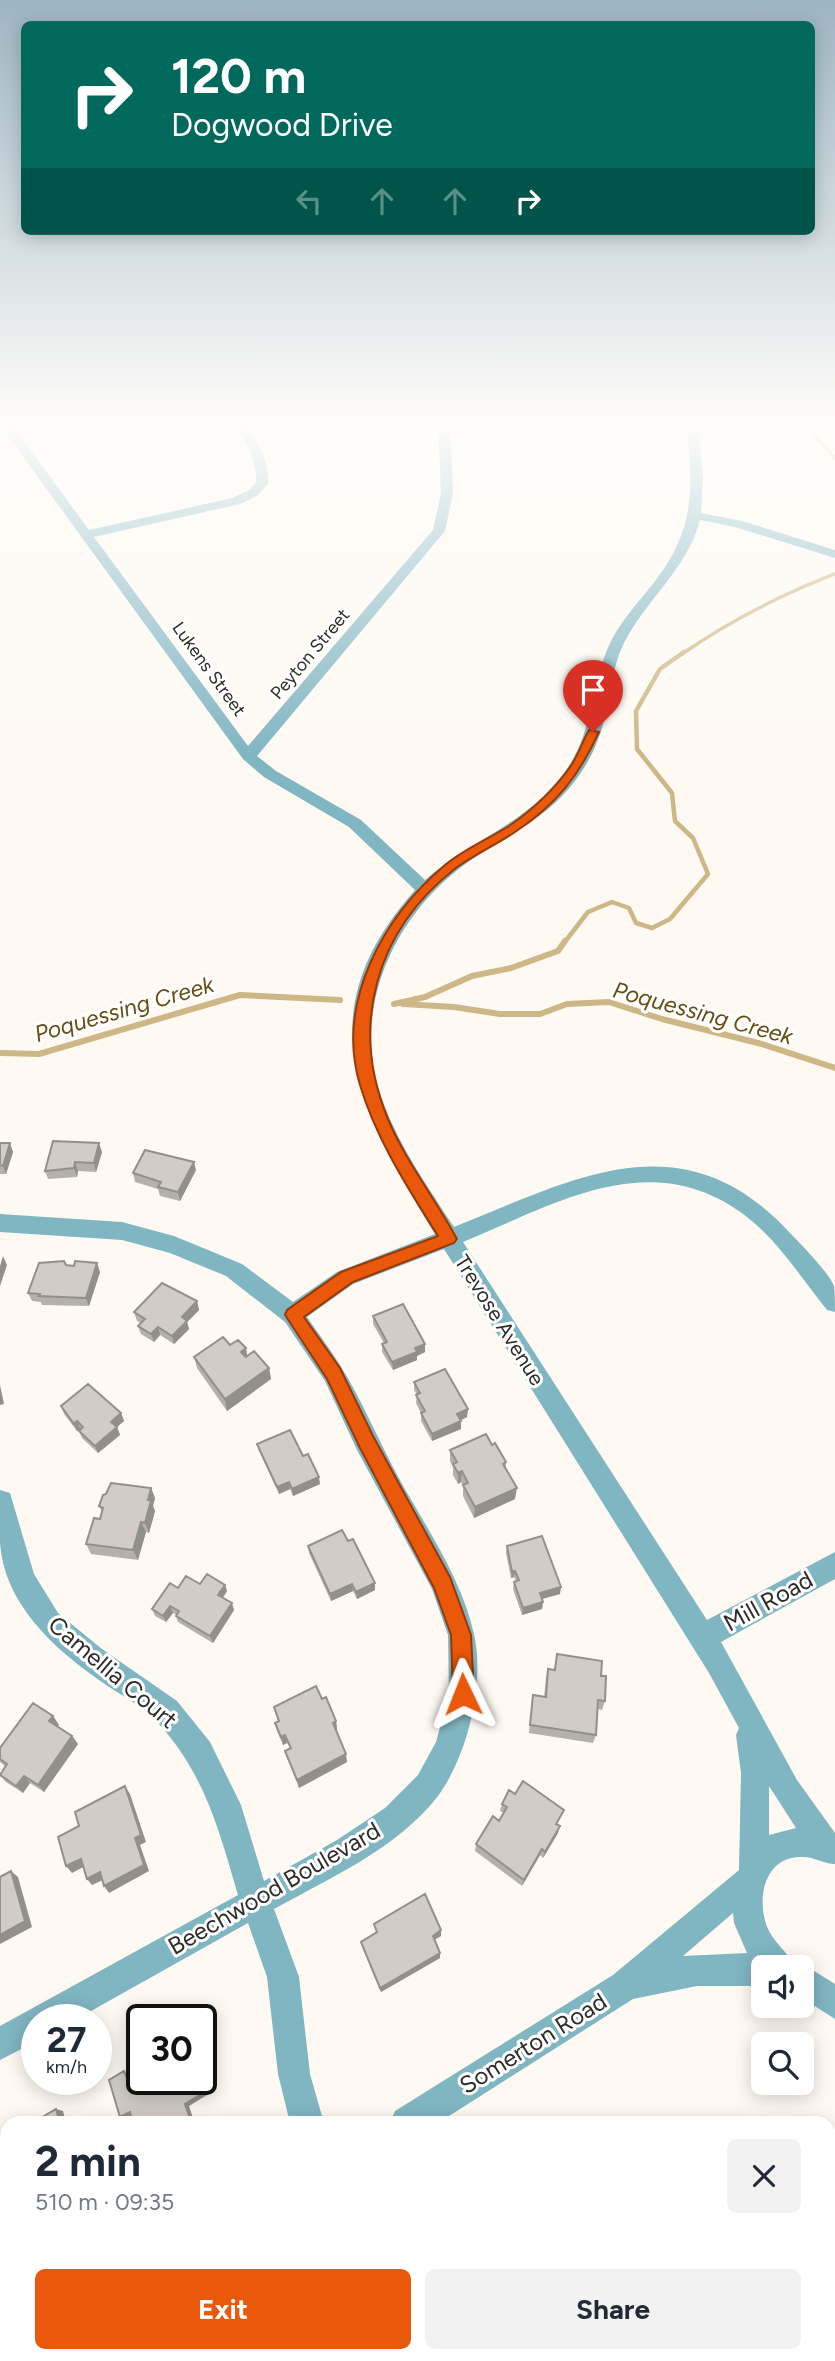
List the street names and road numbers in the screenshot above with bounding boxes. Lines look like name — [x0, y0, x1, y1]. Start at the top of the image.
street label: Peyton Street — [266, 604, 354, 704]
street label: Lukens Street — [167, 618, 251, 721]
street label: Trevose Avenue — [450, 1250, 550, 1390]
street label: Mill Road — [718, 1565, 818, 1637]
street label: Camellia Court — [43, 1610, 183, 1734]
street label: Beechwood Boulevard — [163, 1815, 385, 1961]
street label: Somerton Road — [454, 1986, 612, 2100]

